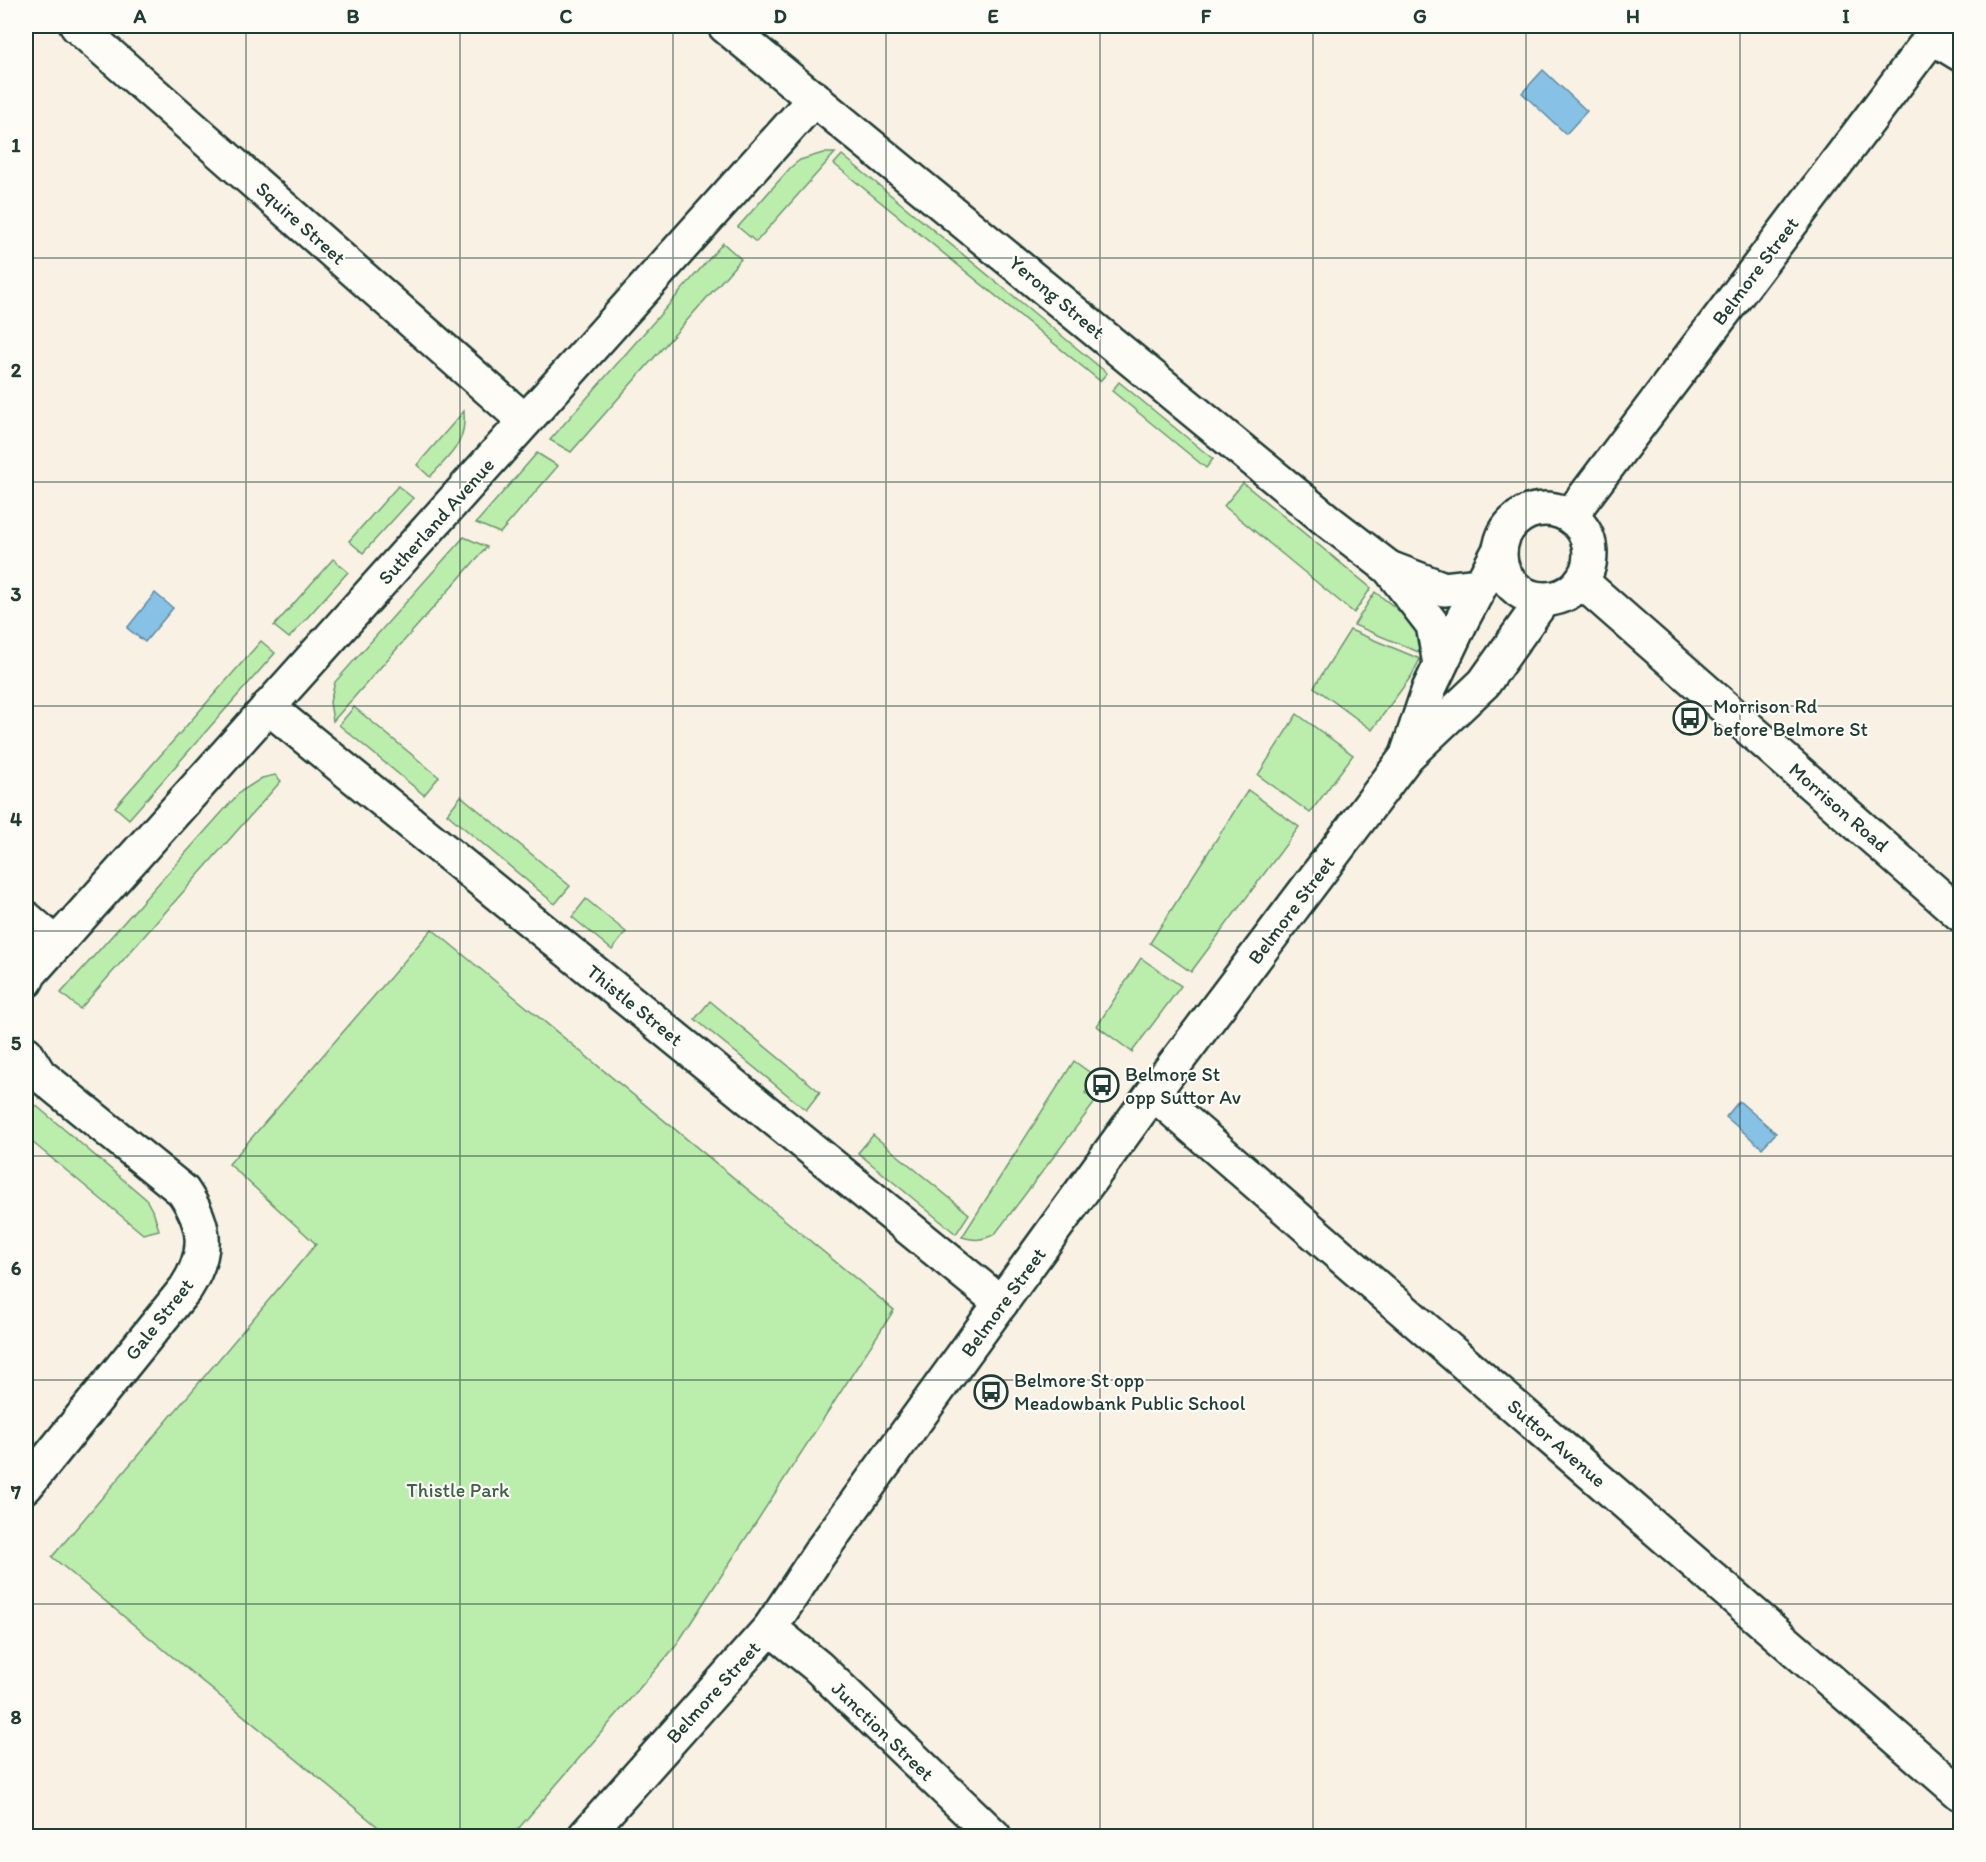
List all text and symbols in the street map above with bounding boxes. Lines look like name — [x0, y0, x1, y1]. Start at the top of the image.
text: A — [133, 4, 147, 28]
text: B — [347, 4, 360, 28]
text: C — [560, 4, 573, 28]
text: D — [773, 4, 787, 28]
text: E — [987, 4, 999, 28]
text: F — [1201, 4, 1212, 28]
text: G — [1413, 4, 1427, 28]
text: H — [1626, 4, 1640, 28]
text: I — [1842, 4, 1850, 28]
text: 1 — [11, 133, 21, 157]
street label: Squire Street — [251, 176, 351, 270]
street label: Belmore Street — [1707, 212, 1803, 330]
street label: Yerong Street — [1004, 250, 1110, 344]
text: 2 — [11, 358, 22, 382]
street label: Sutherland Avenue — [373, 453, 499, 589]
text: 3 — [11, 582, 22, 606]
place label: Morrison Rd before Belmore St — [1713, 694, 1868, 741]
bus stop icon: Morrison Rd before Belmore St — [1672, 700, 1708, 736]
street label: Morrison Road — [1784, 757, 1894, 857]
text: 4 — [10, 807, 22, 831]
street label: Belmore Street — [1243, 851, 1339, 969]
street label: Thistle Street — [582, 959, 688, 1051]
text: 5 — [11, 1031, 22, 1055]
place label: Belmore St opp Suttor Av — [1125, 1062, 1241, 1109]
bus stop icon: Belmore St opp Suttor Av — [1084, 1067, 1120, 1103]
street label: Belmore Street — [955, 1243, 1051, 1361]
text: 6 — [11, 1256, 22, 1280]
street label: Gale Street — [120, 1273, 198, 1365]
place label: Belmore St opp Meadowbank Public School — [1014, 1368, 1246, 1415]
bus stop icon: Belmore St opp Meadowbank Public School — [973, 1374, 1009, 1410]
street label: Suttor Avenue — [1503, 1394, 1611, 1492]
park label: Thistle Park — [407, 1478, 510, 1502]
text: 7 — [10, 1480, 21, 1504]
street label: Belmore Street — [661, 1636, 765, 1748]
street label: Junction Street — [827, 1676, 939, 1786]
text: 8 — [11, 1705, 22, 1729]

